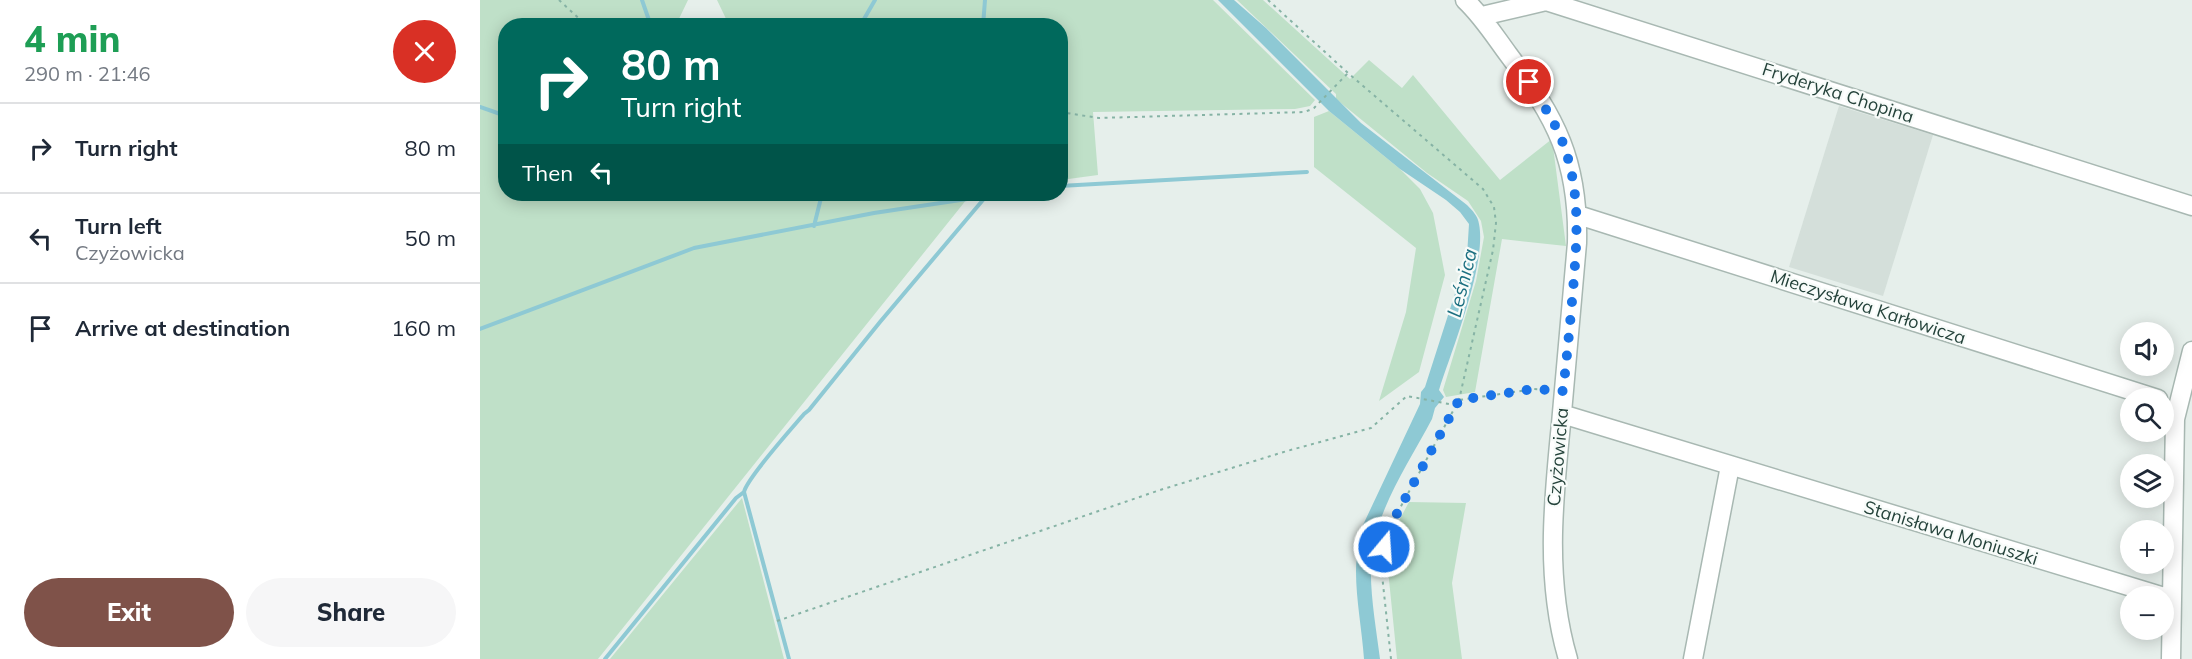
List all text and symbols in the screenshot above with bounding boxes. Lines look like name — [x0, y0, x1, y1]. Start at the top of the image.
text: 4 min — [24, 16, 120, 61]
button: close — [393, 20, 456, 83]
text: 80 m — [621, 38, 721, 91]
icon: right — [522, 42, 600, 120]
pin — [1503, 56, 1554, 107]
street label: Fryderyka Chopina — [1760, 57, 1917, 128]
text: 290 m · 21:46 — [24, 61, 150, 86]
icon: arrive — [1512, 65, 1545, 98]
text: Turn right — [621, 90, 741, 124]
icon: right — [24, 132, 57, 165]
text: Turn right — [75, 134, 178, 162]
text: 80 m — [405, 134, 456, 162]
icon: left — [585, 156, 618, 189]
text: Then — [522, 159, 573, 187]
text: Turn left — [75, 212, 162, 240]
icon: left — [24, 222, 57, 255]
text: 50 m — [405, 224, 456, 252]
text: Czyżowicka — [75, 240, 185, 265]
water label: Leśnica — [1441, 246, 1482, 320]
street label: Mieczysława Karłowicza — [1768, 264, 1969, 349]
icon: arrive — [24, 312, 57, 345]
text: Arrive at destination — [75, 314, 290, 342]
text: 160 m — [391, 314, 456, 342]
map controls — [2120, 322, 2174, 640]
button: sound — [2120, 322, 2174, 376]
button: search — [2120, 388, 2174, 442]
street label: Czyżowicka — [1542, 407, 1573, 507]
button: layers — [2120, 454, 2174, 508]
street label: Stanisława Moniuszki — [1861, 495, 2041, 570]
position arrow — [1352, 515, 1416, 579]
button: + — [2120, 520, 2174, 574]
button: Exit — [24, 578, 234, 647]
button: Share — [246, 578, 456, 647]
button: − — [2120, 586, 2174, 640]

